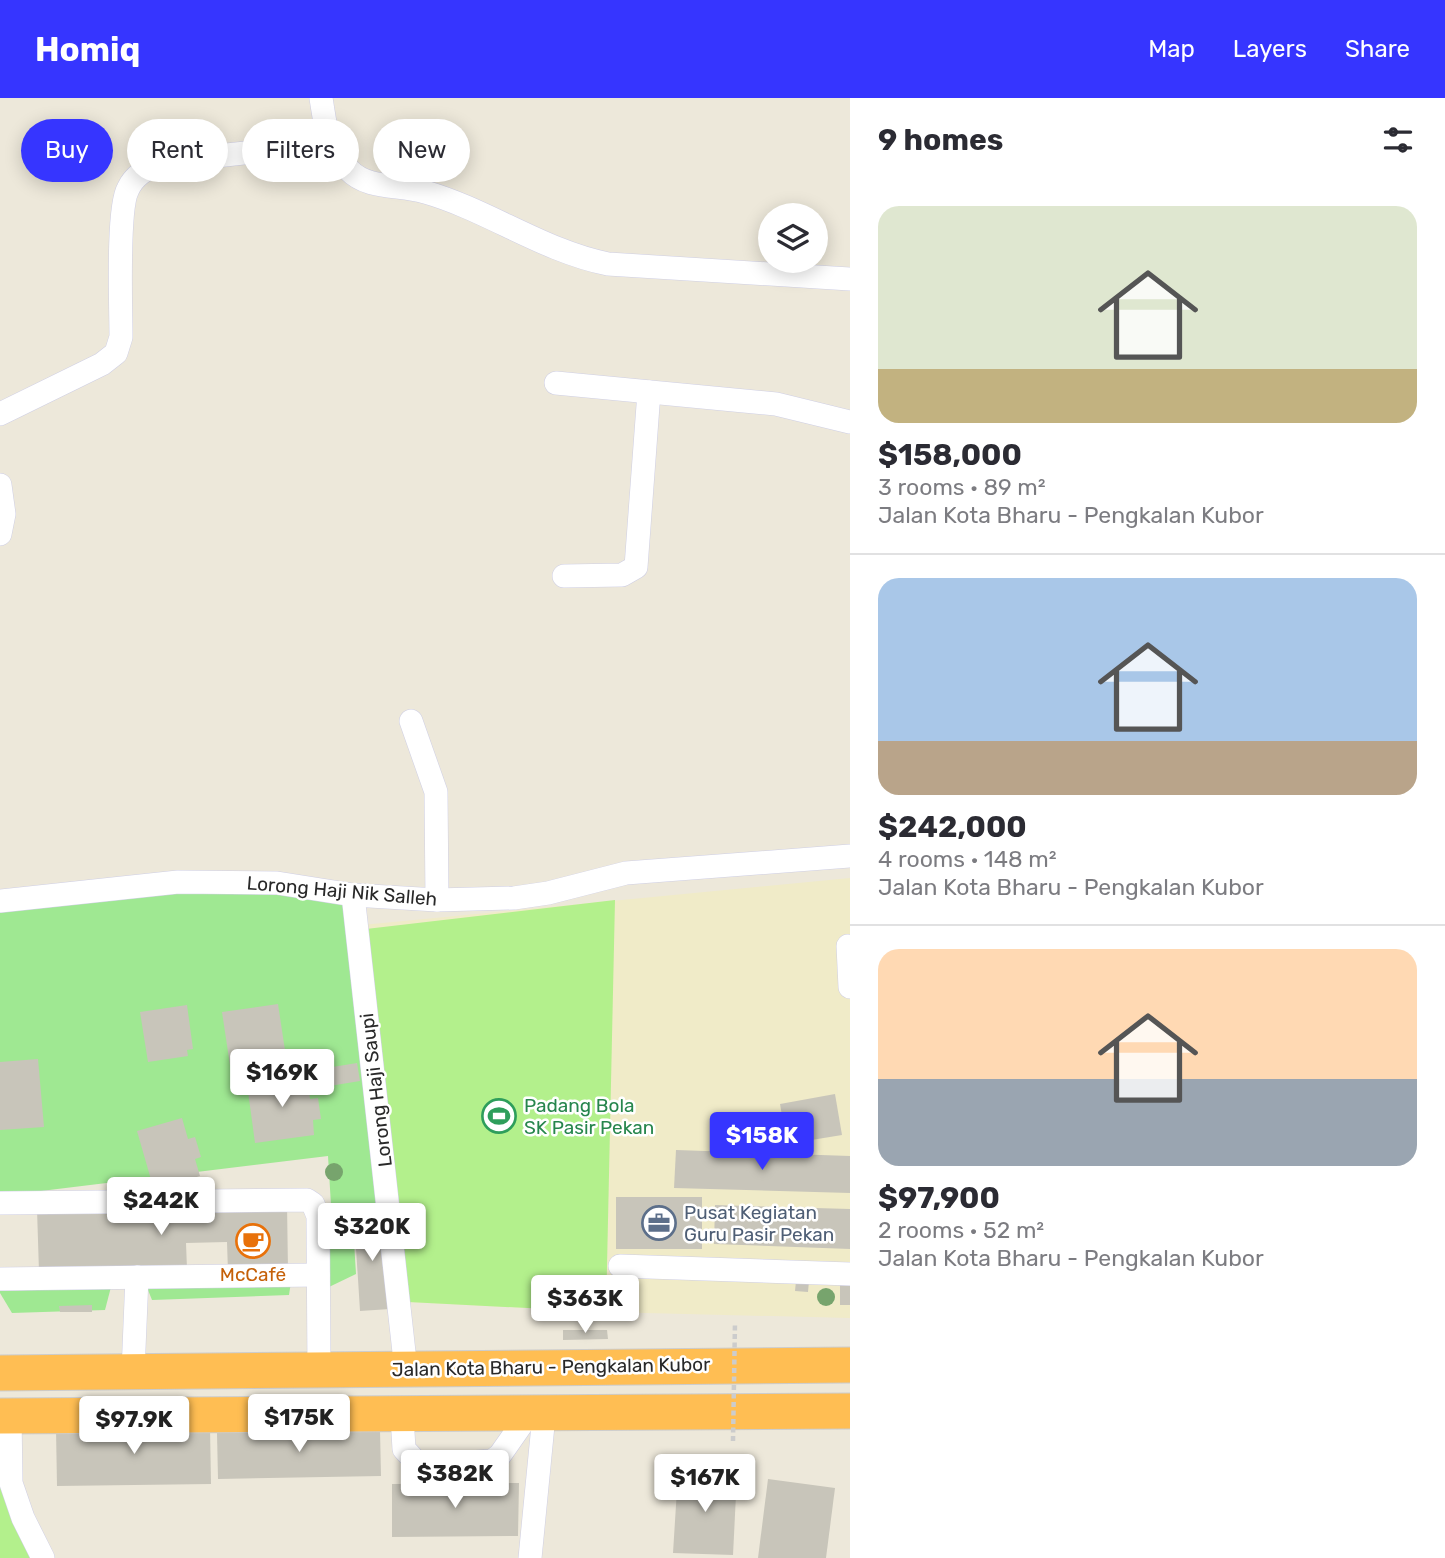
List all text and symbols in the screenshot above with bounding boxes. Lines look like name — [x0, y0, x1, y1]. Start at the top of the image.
text: Homiq — [35, 30, 140, 69]
text: Map — [1148, 35, 1195, 63]
text: Layers — [1233, 35, 1307, 63]
text: Share — [1345, 35, 1410, 63]
chip: Buy — [21, 119, 113, 182]
chip: Rent — [127, 119, 228, 182]
chip: Filters — [242, 119, 359, 182]
chip: New — [373, 119, 470, 182]
icon: filters — [1379, 121, 1417, 159]
text: 9 homes — [878, 122, 1003, 158]
map controls — [758, 203, 828, 273]
button: layers — [758, 203, 828, 273]
icon: home — [1085, 252, 1211, 378]
text: $158,000 — [878, 437, 1022, 473]
text: 3 rooms · 89 m² — [878, 473, 1046, 501]
text: Jalan Kota Bharu - Pengkalan Kubor — [878, 501, 1264, 529]
icon: home — [1085, 624, 1211, 750]
text: $242,000 — [878, 809, 1027, 845]
text: 4 rooms · 148 m² — [878, 845, 1057, 873]
street label: Lorong Haji Nik Salleh — [246, 871, 438, 911]
text: Jalan Kota Bharu - Pengkalan Kubor — [878, 873, 1264, 901]
icon: home — [1085, 995, 1211, 1121]
street label: Lorong Haji Saupi — [355, 1012, 397, 1168]
pin: $169K — [233, 1049, 331, 1109]
text: $169K — [246, 1058, 318, 1086]
place label: Padang Bola SK Pasir Pekan — [524, 1094, 654, 1139]
sports icon: Padang Bola SK Pasir Pekan — [480, 1097, 518, 1135]
pin: $158K — [713, 1112, 811, 1172]
text: $158K — [726, 1121, 798, 1149]
pin: $242K — [112, 1178, 210, 1237]
text: $97,900 — [878, 1180, 1000, 1216]
text: $242K — [123, 1186, 199, 1214]
place label: Pusat Kegiatan Guru Pasir Pekan — [684, 1201, 834, 1246]
pin: $320K — [323, 1204, 421, 1263]
office icon: Pusat Kegiatan Guru Pasir Pekan — [640, 1204, 678, 1242]
text: $320K — [334, 1212, 410, 1240]
text: 2 rooms · 52 m² — [878, 1216, 1044, 1244]
cafe icon: McCafé — [234, 1222, 272, 1260]
text: Jalan Kota Bharu - Pengkalan Kubor — [878, 1244, 1264, 1272]
place label: McCafé — [220, 1263, 286, 1286]
pin: $363K — [536, 1276, 634, 1335]
text: $363K — [547, 1284, 623, 1312]
street label: Jalan Kota Bharu - Pengkalan Kubor — [391, 1353, 711, 1381]
pin: $175K — [250, 1394, 348, 1454]
pin: $97.9K — [77, 1396, 191, 1456]
text: $175K — [264, 1403, 334, 1431]
text: $97.9K — [95, 1405, 173, 1433]
pin: $382K — [406, 1450, 504, 1510]
pin: $167K — [656, 1454, 754, 1514]
text: $382K — [417, 1459, 493, 1487]
text: $167K — [670, 1463, 740, 1491]

